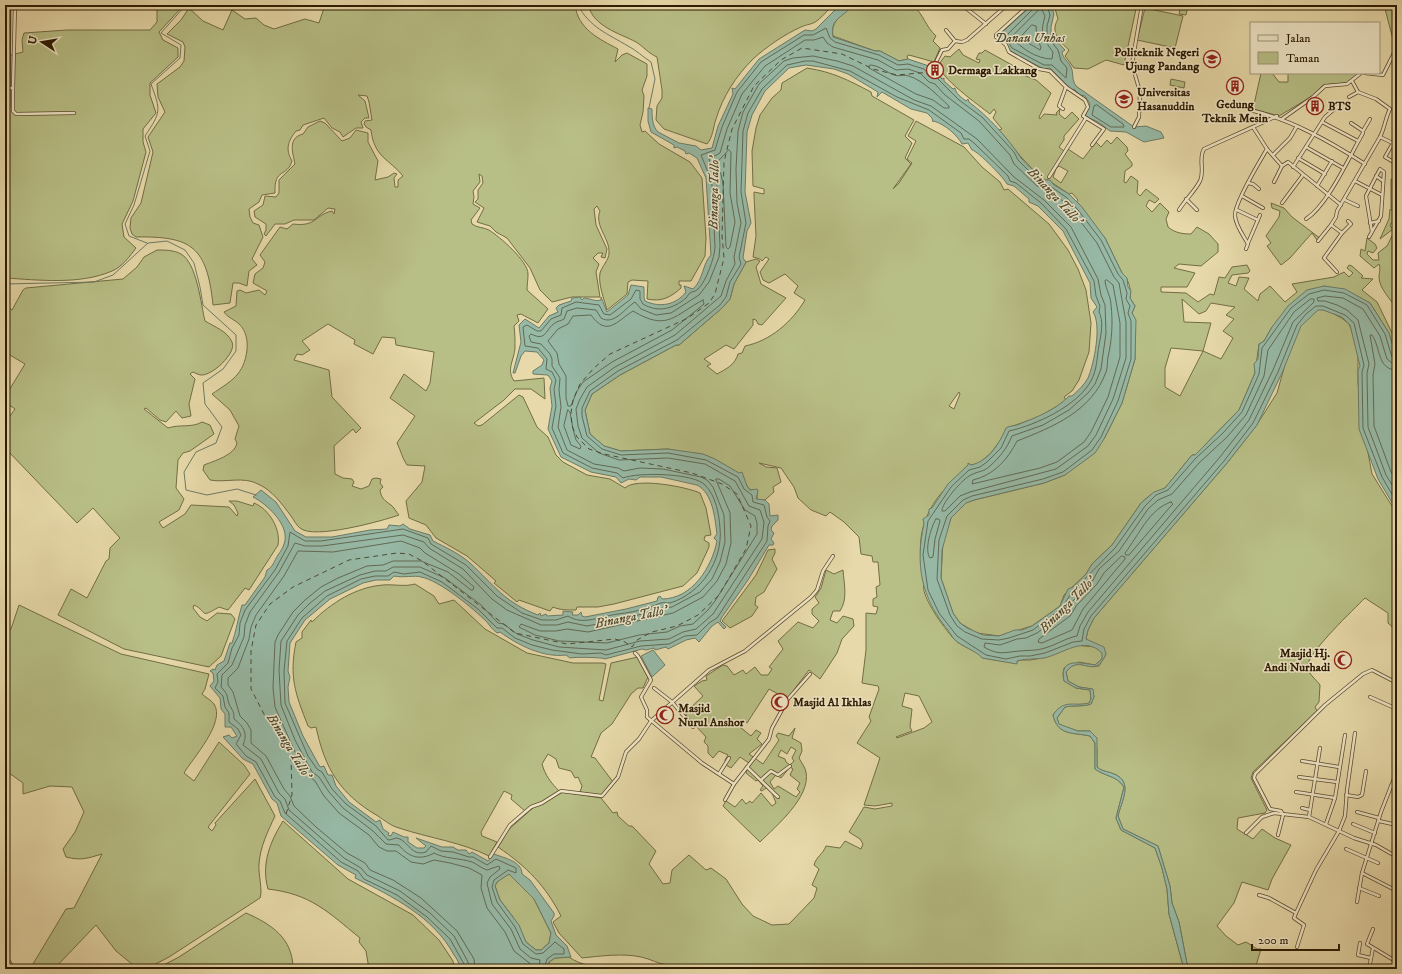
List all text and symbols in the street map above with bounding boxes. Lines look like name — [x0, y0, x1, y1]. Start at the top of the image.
north arrow — [22, 22, 62, 62]
legend — [1250, 22, 1380, 74]
water label: Danau Unhas — [995, 30, 1066, 46]
text: Jalan — [1285, 31, 1311, 46]
text: U — [25, 34, 41, 46]
place label: Politeknik Negeri Ujung Pandang — [1114, 45, 1200, 74]
school or university icon: Politeknik Negeri Ujung Pandang — [1202, 49, 1222, 69]
text: Taman — [1286, 51, 1320, 66]
building icon: Dermaga Lakkang — [925, 60, 945, 80]
place label: Dermaga Lakkang — [948, 63, 1038, 78]
building icon: Gedung Teknik Mesin — [1225, 76, 1245, 96]
place label: Universitas Hasanuddin — [1137, 85, 1195, 114]
school or university icon: Universitas Hasanuddin — [1114, 89, 1134, 109]
building icon: BTS — [1305, 96, 1325, 116]
place label: Gedung Teknik Mesin — [1201, 97, 1269, 126]
place label: BTS — [1328, 99, 1351, 114]
water label: Binanga Tallo' — [705, 154, 723, 230]
water label: Binanga Tallo' — [1024, 163, 1087, 230]
water label: Binanga Tallo' — [1035, 572, 1100, 637]
water label: Binanga Tallo' — [593, 602, 671, 632]
place label: Masjid Hj. Andi Nurhadi — [1263, 646, 1330, 675]
mosque icon: Masjid Hj. Andi Nurhadi — [1333, 650, 1353, 670]
mosque icon: Masjid Al Ikhlas — [770, 692, 790, 712]
place label: Masjid Al Ikhlas — [793, 695, 871, 710]
place label: Masjid Nurul Anshor — [678, 701, 745, 730]
mosque icon: Masjid Nurul Anshor — [655, 705, 675, 725]
water label: Binanga Tallo' — [263, 710, 316, 783]
scale bar — [1252, 926, 1339, 952]
text: 200 m — [1258, 933, 1288, 948]

